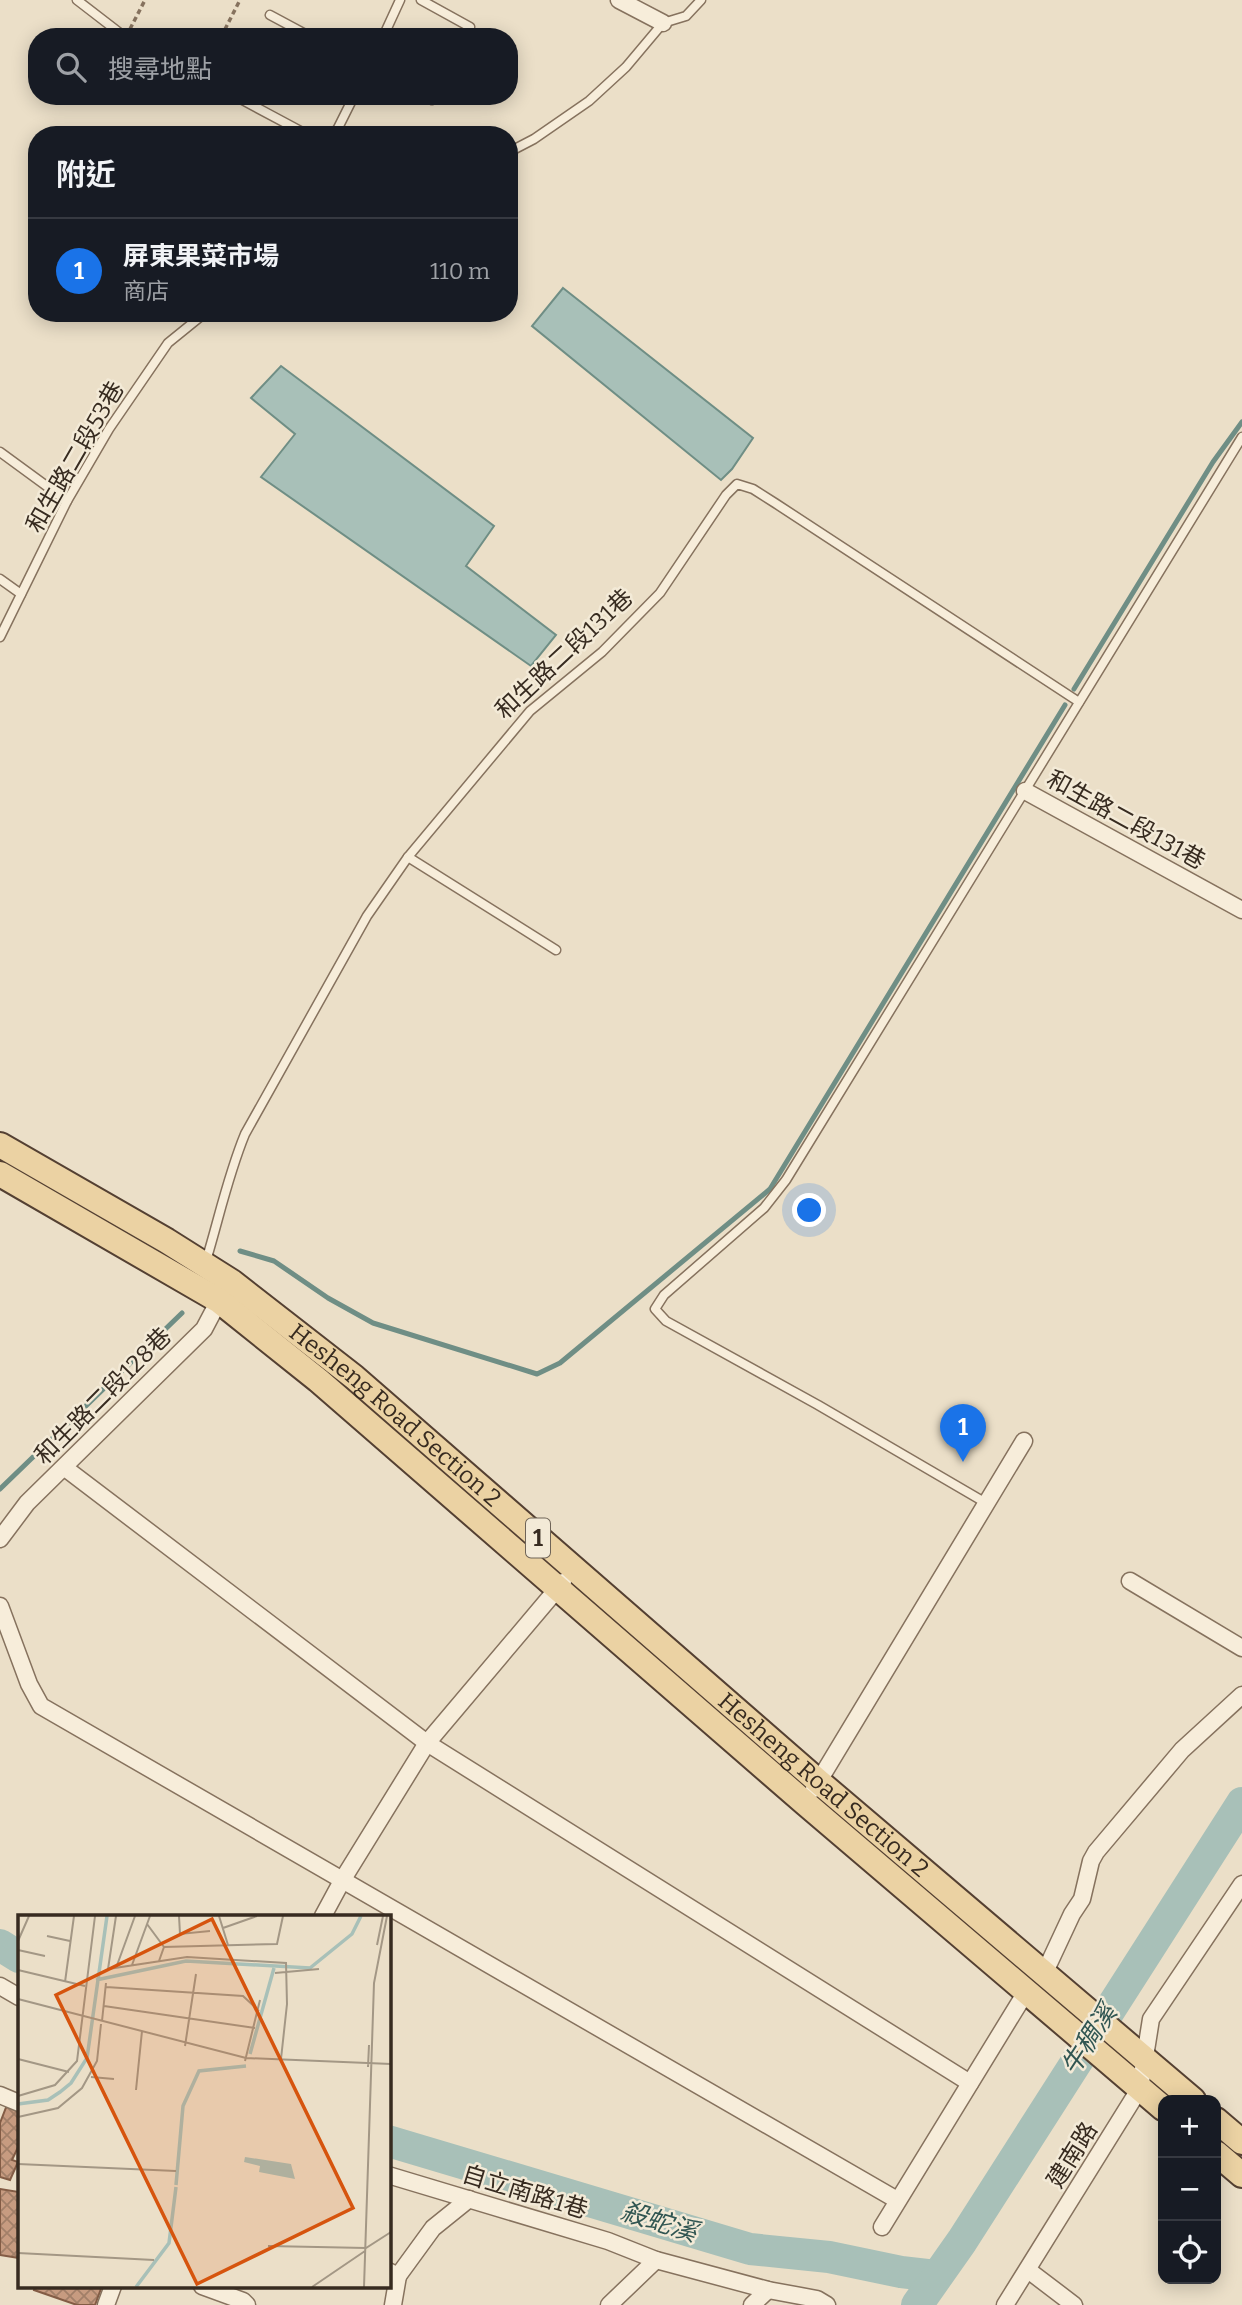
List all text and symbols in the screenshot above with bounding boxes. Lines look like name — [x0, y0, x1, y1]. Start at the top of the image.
search box — [28, 28, 518, 105]
icon: search — [52, 48, 90, 86]
text: 搜尋地點 — [108, 54, 212, 85]
text: 附近 — [56, 157, 116, 193]
text: 屏東果菜市場 — [123, 241, 279, 272]
text: 1 — [74, 257, 84, 285]
text: 110 m — [430, 257, 490, 285]
text: 商店 — [123, 277, 169, 305]
street label: 和生路二段53巷 — [20, 376, 130, 538]
street label: 和生路二段131巷 — [490, 583, 638, 725]
street label: 和生路二段131巷 — [1042, 765, 1210, 875]
your location — [792, 1193, 826, 1227]
street label: Hesheng Road Section 2 — [284, 1318, 506, 1512]
street label: 和生路二段128巷 — [29, 1322, 177, 1470]
pin: 1 — [940, 1404, 986, 1462]
road number: 1 — [526, 1518, 550, 1558]
street label: Hesheng Road Section 2 — [713, 1687, 934, 1883]
inset map — [18, 1915, 390, 2288]
water label: 牛稠溪 — [1055, 1996, 1125, 2081]
map controls — [1158, 2095, 1221, 2284]
button: + — [1158, 2095, 1221, 2158]
street label: 建南路 — [1041, 2117, 1103, 2193]
button: − — [1158, 2158, 1221, 2221]
street label: 自立南路1巷 — [459, 2160, 591, 2224]
water label: 殺蛇溪 — [617, 2196, 705, 2249]
button: locate — [1158, 2221, 1221, 2284]

